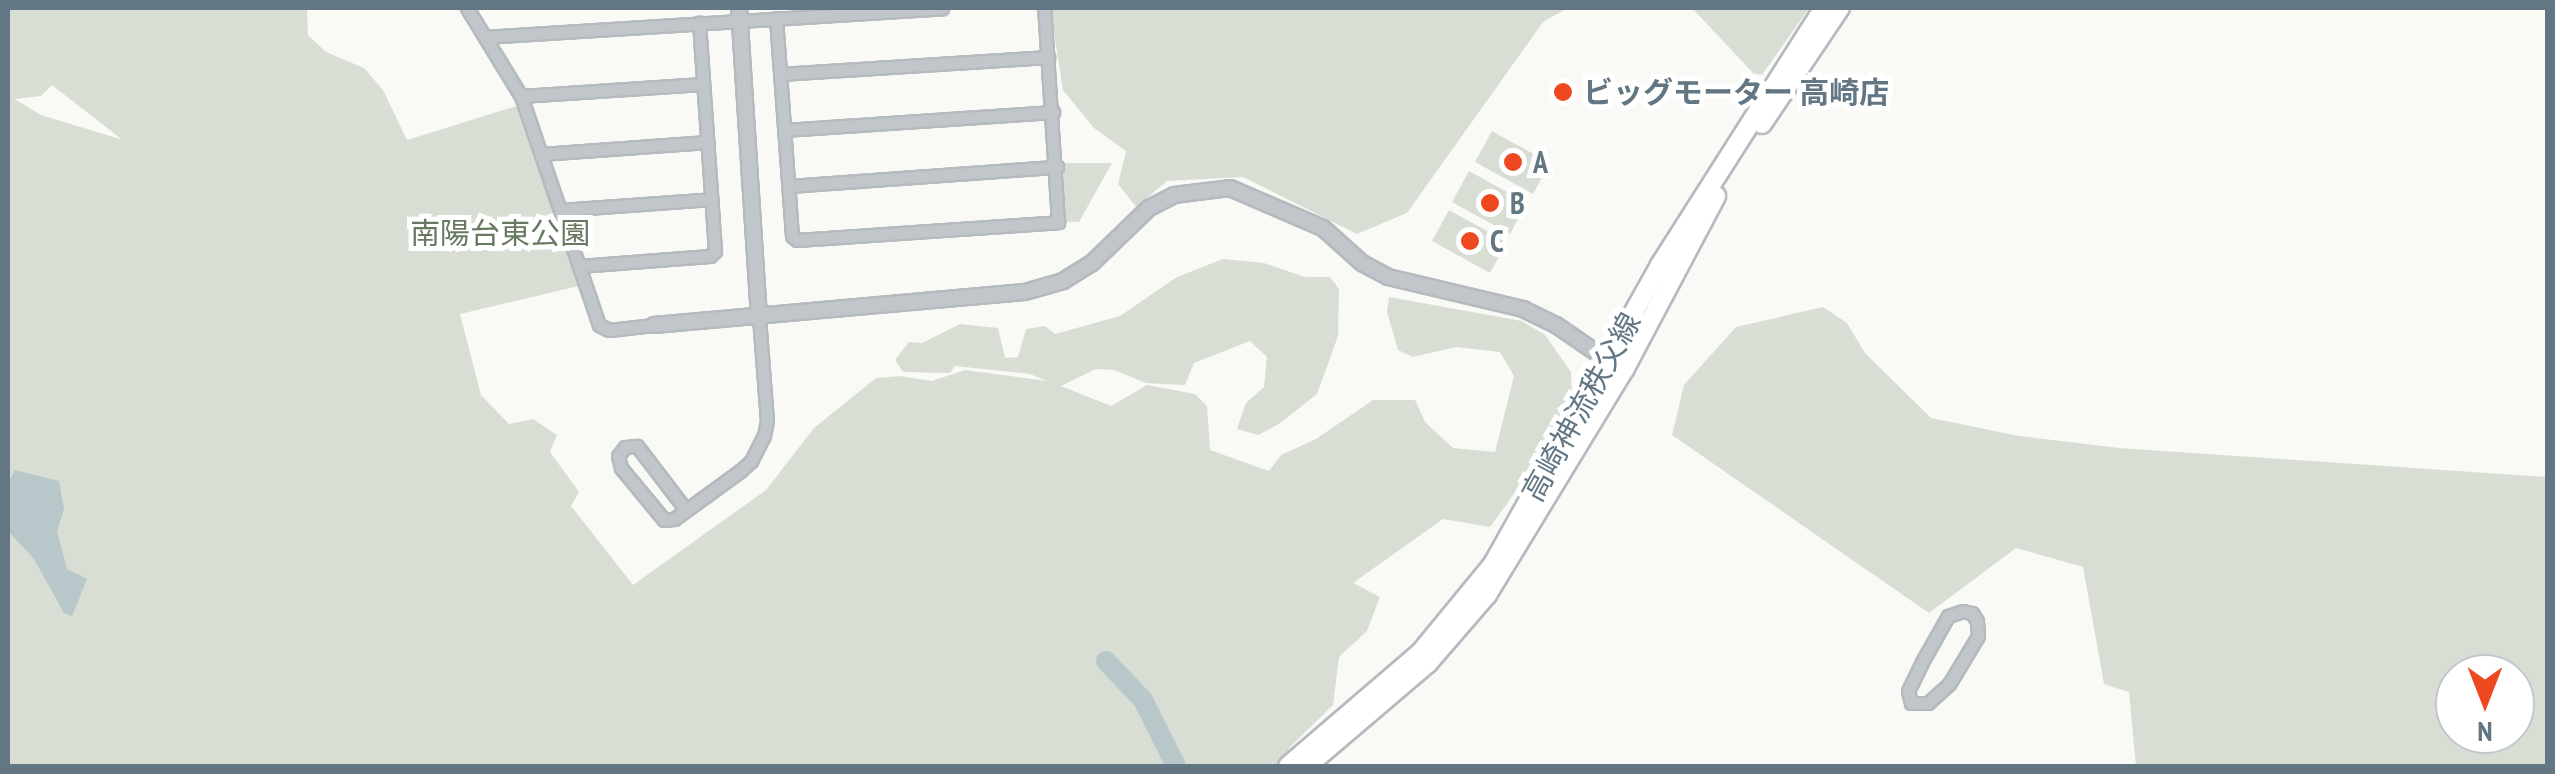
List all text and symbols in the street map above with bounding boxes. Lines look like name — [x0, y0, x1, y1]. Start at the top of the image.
place label: ビッグモーター 高崎店 — [1583, 74, 1889, 110]
marker: ビッグモーター 高崎店 — [1552, 81, 1574, 103]
place label: A — [1533, 144, 1548, 180]
marker: A — [1502, 151, 1524, 173]
place label: B — [1510, 185, 1525, 221]
marker: B — [1479, 192, 1501, 214]
park label: 南陽台東公園 — [410, 215, 590, 251]
place label: C — [1490, 223, 1504, 259]
marker: C — [1459, 230, 1481, 252]
street label: 高崎神流秩父線 — [1514, 306, 1648, 508]
north arrow — [2435, 654, 2535, 754]
text: N — [2477, 714, 2493, 751]

